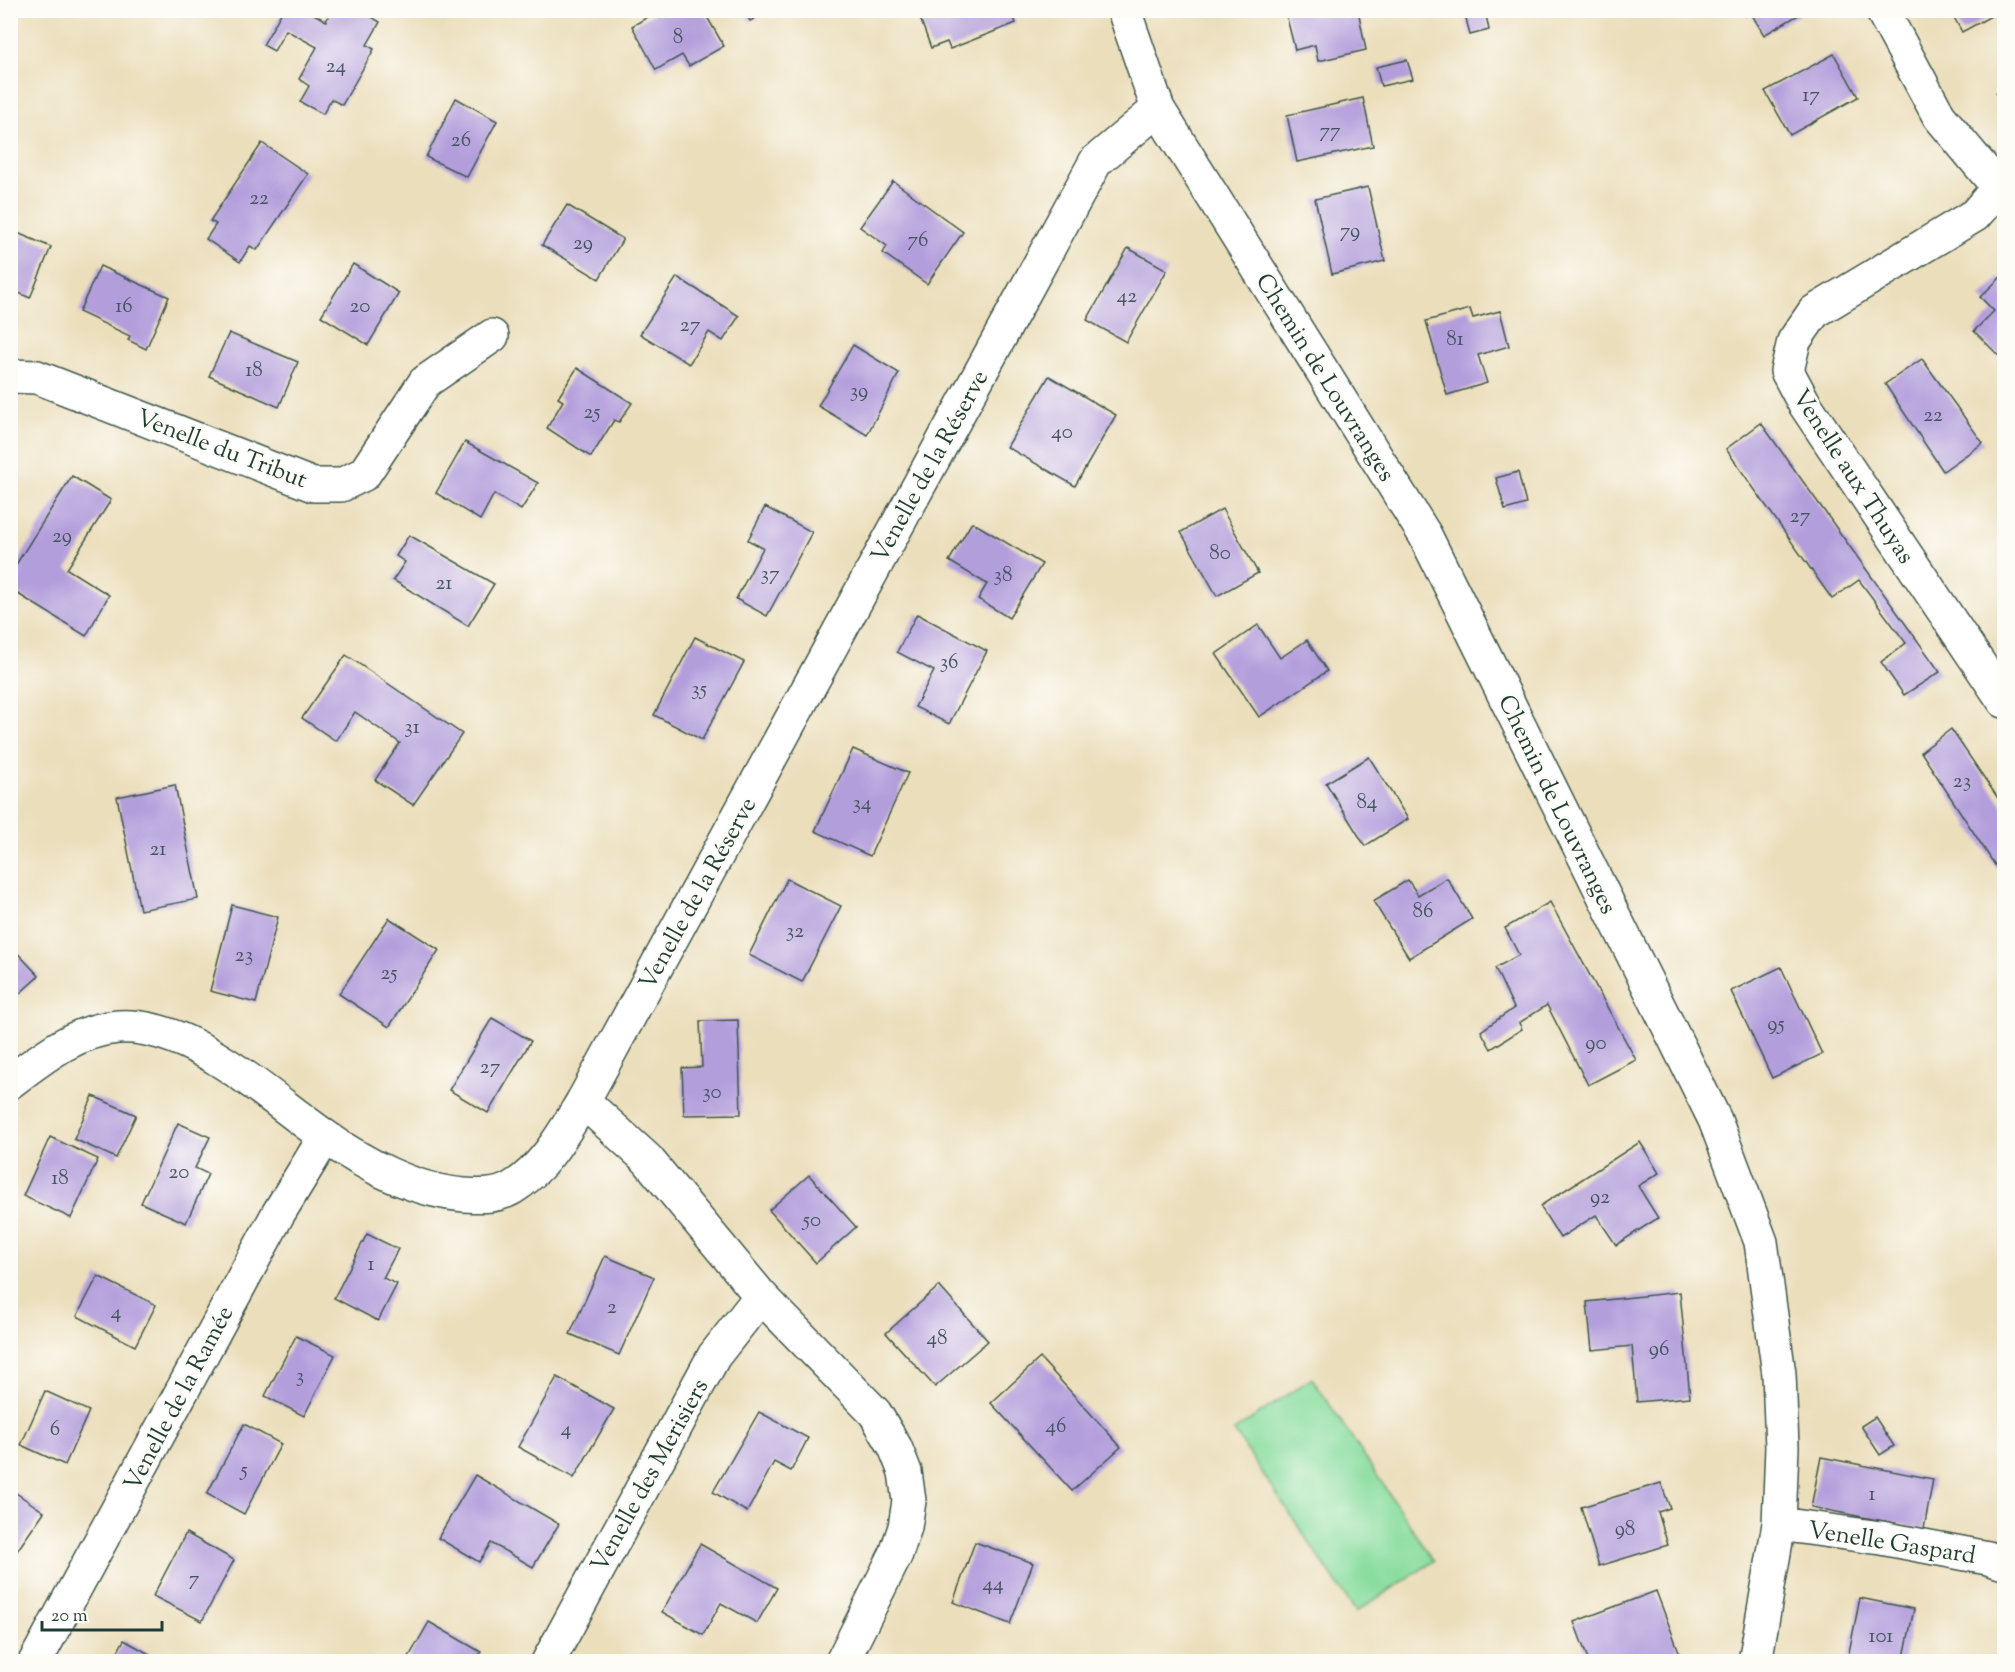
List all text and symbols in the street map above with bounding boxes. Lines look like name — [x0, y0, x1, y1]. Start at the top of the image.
house number: 8 — [673, 23, 683, 53]
house number: 24 — [326, 52, 346, 82]
house number: 17 — [1802, 81, 1820, 111]
house number: 77 — [1319, 117, 1341, 147]
house number: 26 — [451, 126, 471, 156]
house number: 22 — [249, 184, 269, 214]
house number: 79 — [1340, 217, 1360, 247]
house number: 76 — [908, 226, 928, 256]
house number: 29 — [573, 229, 593, 259]
street label: Chemin de Louvranges — [1246, 267, 1402, 489]
house number: 42 — [1117, 282, 1137, 312]
house number: 16 — [115, 292, 133, 322]
house number: 20 — [350, 292, 370, 322]
house number: 27 — [680, 311, 701, 341]
house number: 81 — [1446, 325, 1464, 355]
house number: 18 — [245, 356, 263, 386]
street label: Venelle de la Réserve — [864, 364, 998, 569]
house number: 39 — [850, 377, 868, 407]
street label: Venelle aux Thuyas — [1783, 383, 1922, 571]
house number: 25 — [583, 398, 601, 428]
house number: 22 — [1923, 401, 1943, 431]
street label: Venelle du Tribut — [131, 402, 312, 498]
house number: 40 — [1051, 418, 1073, 448]
house number: 27 — [1790, 502, 1811, 532]
house number: 29 — [52, 522, 72, 552]
house number: 80 — [1209, 539, 1231, 569]
house number: 37 — [760, 560, 780, 590]
house number: 38 — [994, 561, 1012, 591]
house number: 21 — [436, 569, 452, 599]
house number: 36 — [940, 648, 958, 678]
house number: 35 — [691, 675, 707, 705]
street label: Chemin de Louvranges — [1488, 689, 1624, 920]
house number: 31 — [404, 713, 420, 743]
house number: 23 — [1953, 767, 1971, 797]
house number: 84 — [1357, 788, 1377, 818]
house number: 34 — [852, 789, 872, 819]
street label: Venelle de la Réserve — [632, 791, 766, 996]
house number: 21 — [150, 835, 166, 865]
house number: 86 — [1413, 897, 1433, 927]
house number: 32 — [786, 917, 804, 947]
house number: 23 — [235, 941, 253, 971]
house number: 25 — [380, 959, 398, 989]
house number: 95 — [1767, 1010, 1785, 1040]
house number: 90 — [1585, 1029, 1607, 1059]
house number: 27 — [480, 1053, 501, 1083]
house number: 30 — [702, 1078, 722, 1108]
house number: 20 — [169, 1158, 189, 1188]
house number: 18 — [51, 1164, 69, 1194]
house number: 92 — [1590, 1183, 1610, 1213]
house number: 50 — [802, 1206, 821, 1236]
house number: 1 — [367, 1250, 375, 1280]
house number: 2 — [607, 1293, 617, 1323]
house number: 4 — [111, 1298, 121, 1328]
street label: Venelle de la Ramée — [117, 1300, 243, 1498]
house number: 48 — [926, 1324, 948, 1354]
house number: 96 — [1649, 1335, 1669, 1365]
house number: 3 — [296, 1362, 304, 1392]
street label: Venelle des Merisiers — [583, 1373, 718, 1579]
house number: 46 — [1046, 1412, 1066, 1442]
house number: 6 — [50, 1415, 60, 1445]
house number: 4 — [561, 1415, 571, 1445]
house number: 5 — [239, 1456, 248, 1486]
house number: 1 — [1868, 1480, 1876, 1510]
street label: Venelle Gaspard — [1805, 1514, 1978, 1574]
house number: 98 — [1615, 1515, 1635, 1545]
house number: 7 — [189, 1565, 200, 1595]
house number: 44 — [982, 1570, 1004, 1600]
scale bar — [42, 1594, 162, 1632]
text: 20 m — [51, 1604, 88, 1630]
house number: 101 — [1869, 1622, 1893, 1652]

